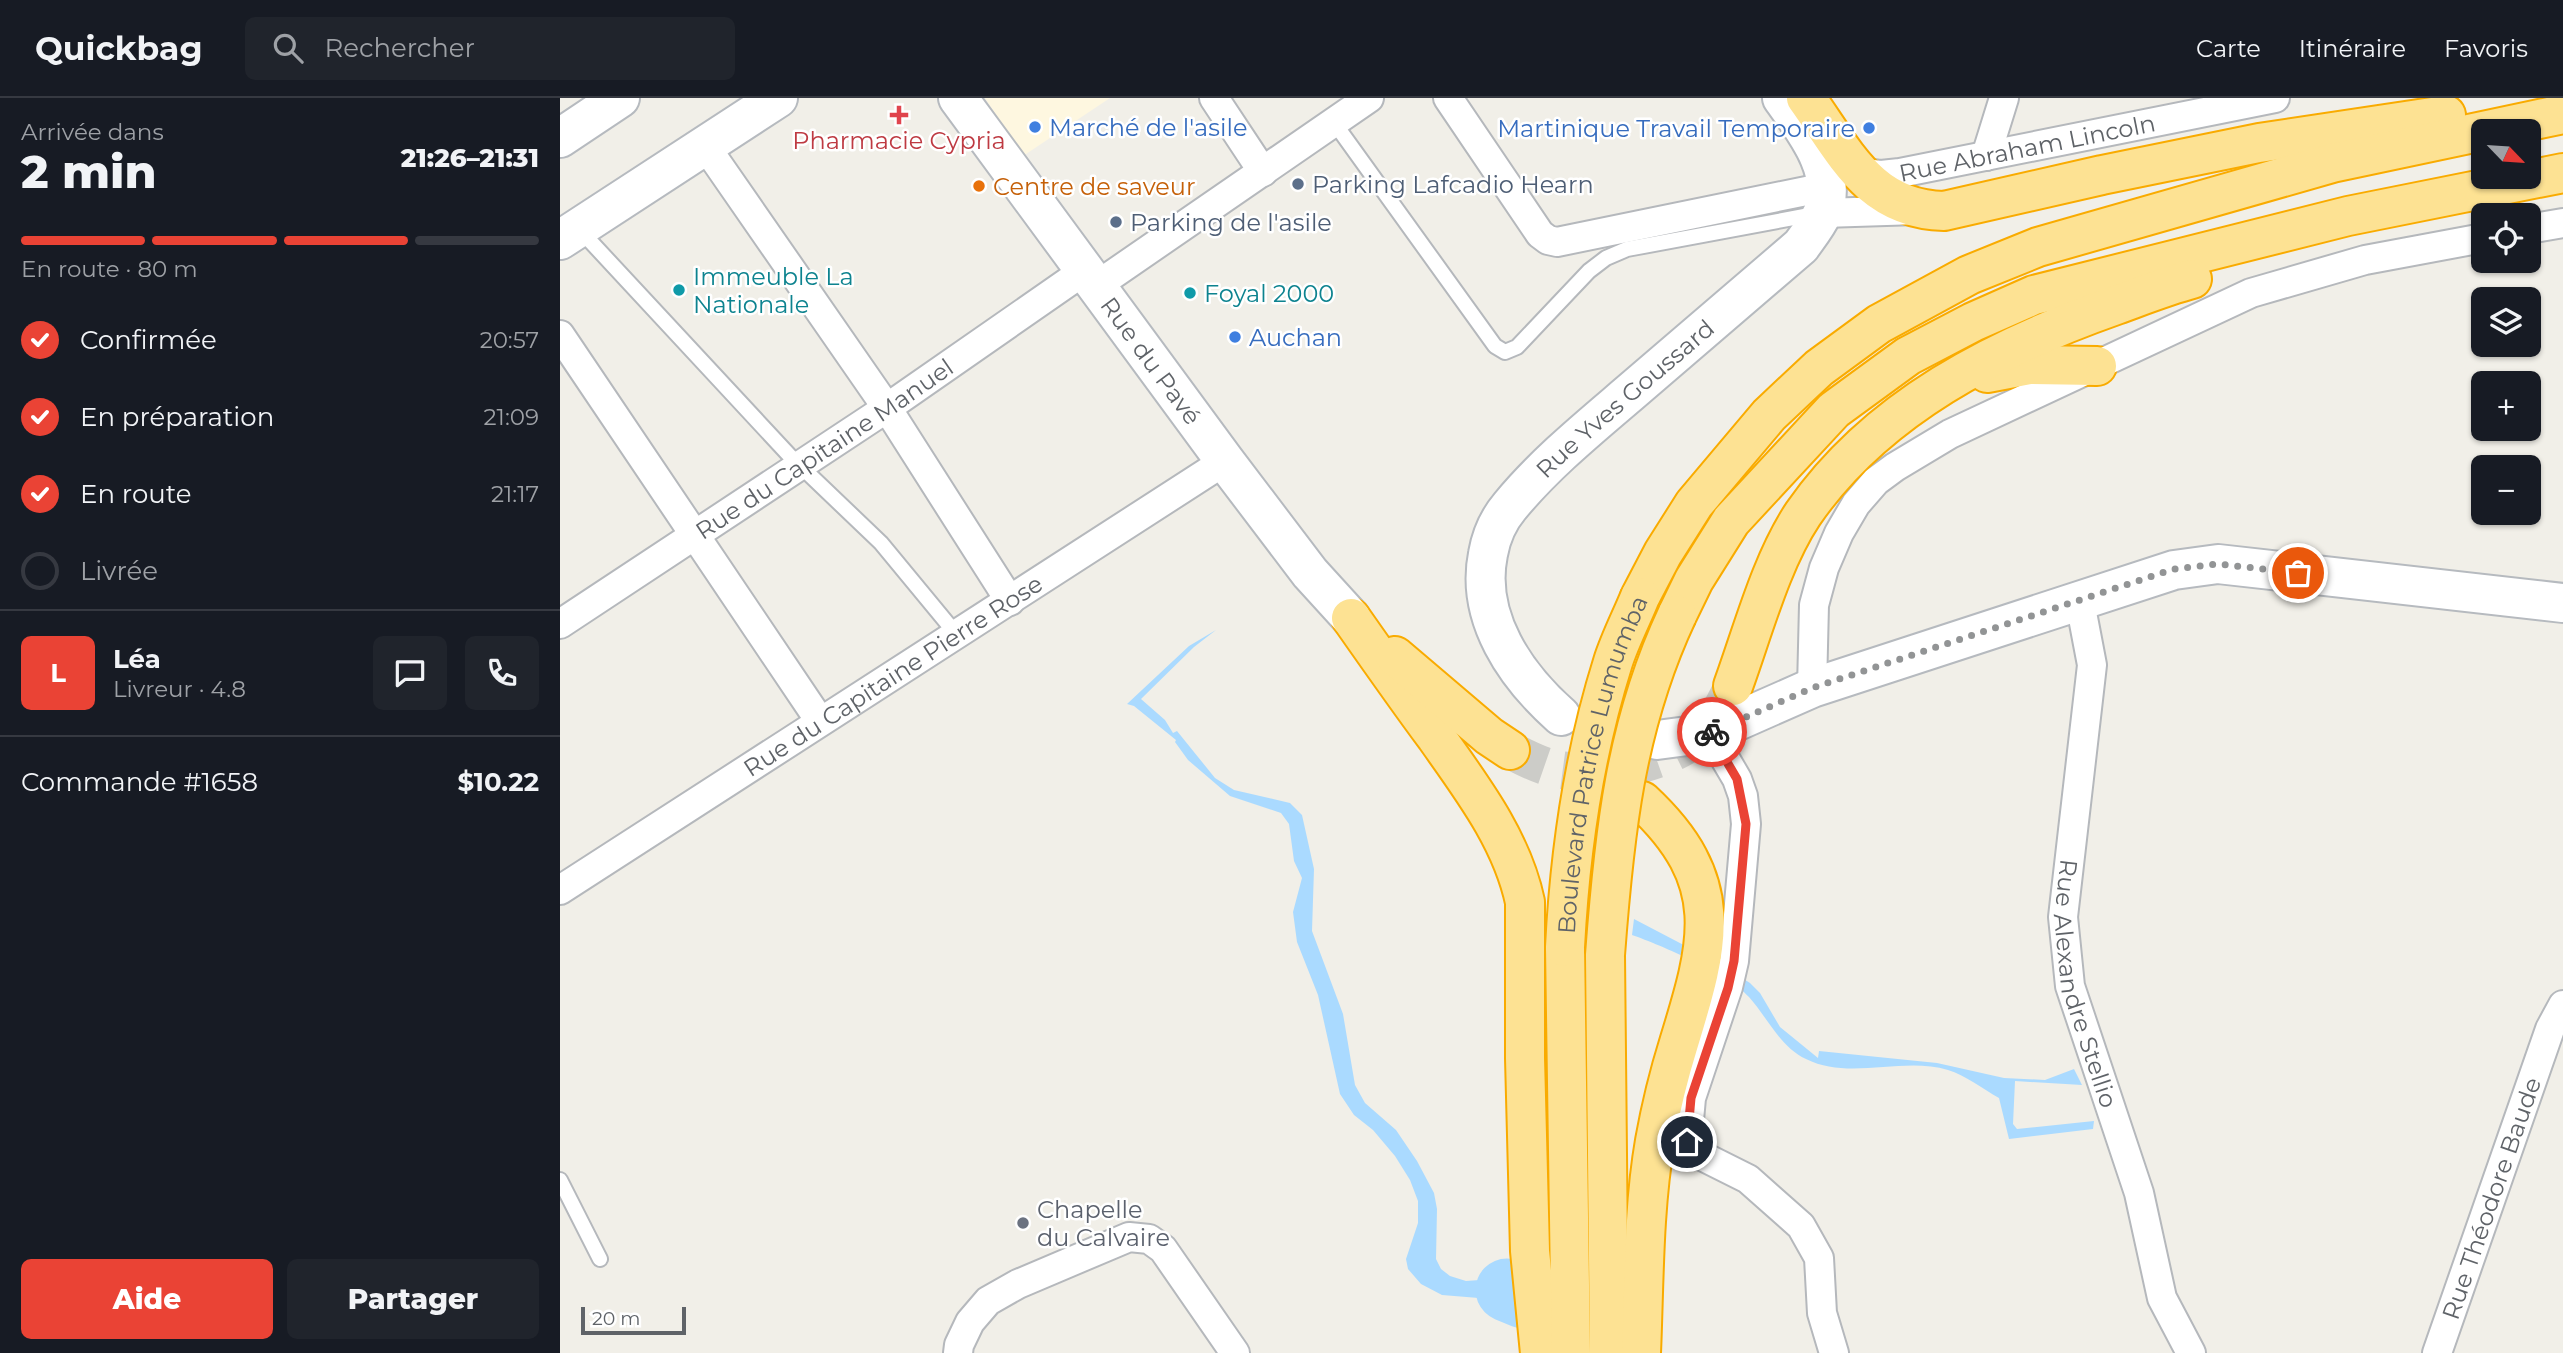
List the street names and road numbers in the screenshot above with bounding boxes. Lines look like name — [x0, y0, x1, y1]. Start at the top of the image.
street label: Rue Abraham Lincoln — [1896, 108, 2158, 187]
street label: Rue du Pavé — [1095, 291, 1208, 430]
street label: Rue Yves Goussard — [1530, 313, 1720, 484]
street label: Rue du Capitaine Manuel — [690, 352, 959, 545]
street label: Rue du Capitaine Pierre Rose — [738, 568, 1048, 782]
street label: Boulevard Patrice Lumumba — [1551, 591, 1654, 935]
street label: Rue Alexandre Stellio — [2048, 858, 2124, 1111]
street label: Rue Théodore Baude — [2435, 1073, 2547, 1323]

